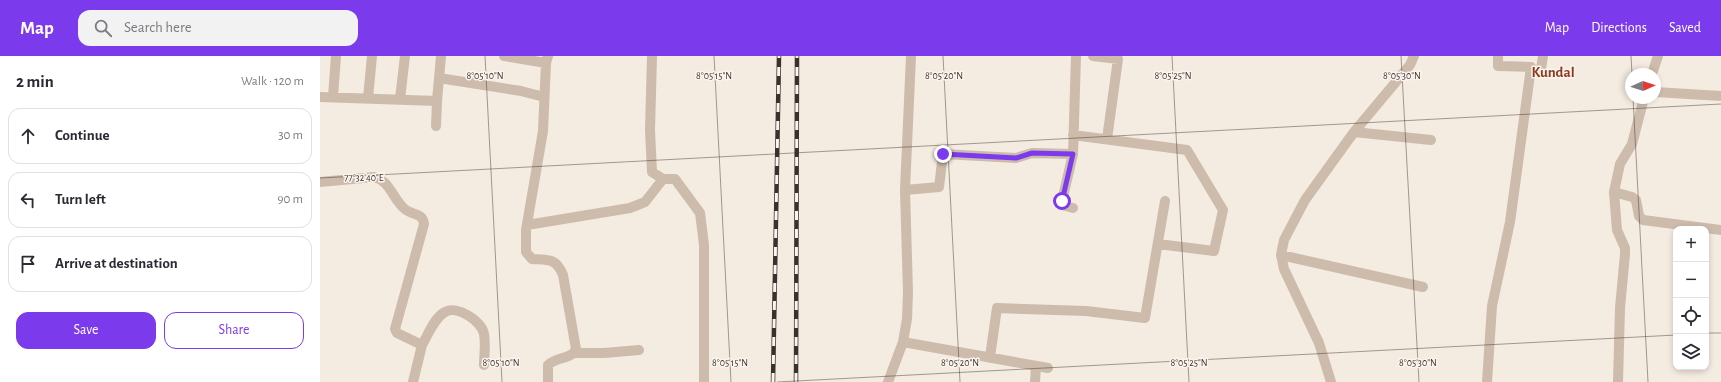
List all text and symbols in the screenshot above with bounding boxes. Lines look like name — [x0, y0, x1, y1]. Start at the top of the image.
search box — [78, 10, 358, 46]
icon: search — [92, 17, 114, 39]
text: Map — [20, 19, 54, 38]
text: Search here — [124, 20, 192, 35]
text: Map — [1545, 21, 1569, 35]
text: Directions — [1591, 21, 1647, 35]
text: Saved — [1669, 21, 1701, 35]
district label: Kundal — [1531, 65, 1575, 80]
north arrow — [1625, 68, 1661, 104]
text: 8°05'10"N — [466, 71, 504, 81]
text: 8°05'15"N — [696, 71, 732, 81]
text: 8°05'20"N — [925, 71, 963, 81]
text: 8°05'25"N — [1154, 71, 1192, 81]
text: 8°05'30"N — [1383, 71, 1421, 81]
text: 2 min — [16, 73, 54, 90]
text: Walk · 120 m — [241, 75, 304, 88]
icon: ahead — [17, 125, 39, 147]
text: Continue — [55, 128, 110, 143]
text: 30 m — [278, 129, 303, 142]
route end — [934, 145, 952, 163]
text: 77°32'40"E — [344, 173, 384, 183]
icon: left — [17, 189, 39, 211]
text: Turn left — [55, 192, 106, 207]
route start — [1053, 192, 1071, 210]
text: 90 m — [277, 193, 303, 206]
map controls — [1673, 226, 1709, 370]
button: + — [1673, 226, 1709, 262]
icon: arrive — [17, 253, 39, 275]
text: Arrive at destination — [55, 256, 178, 271]
button: − — [1673, 262, 1709, 298]
button: locate — [1673, 298, 1709, 334]
button: Save — [16, 312, 156, 349]
button: Share — [164, 312, 304, 349]
button: layers — [1673, 334, 1709, 370]
text: 8°05'10"N — [482, 358, 520, 368]
text: 8°05'15"N — [712, 358, 748, 368]
text: 8°05'20"N — [941, 358, 979, 368]
text: 8°05'25"N — [1170, 358, 1208, 368]
text: 8°05'30"N — [1399, 358, 1437, 368]

